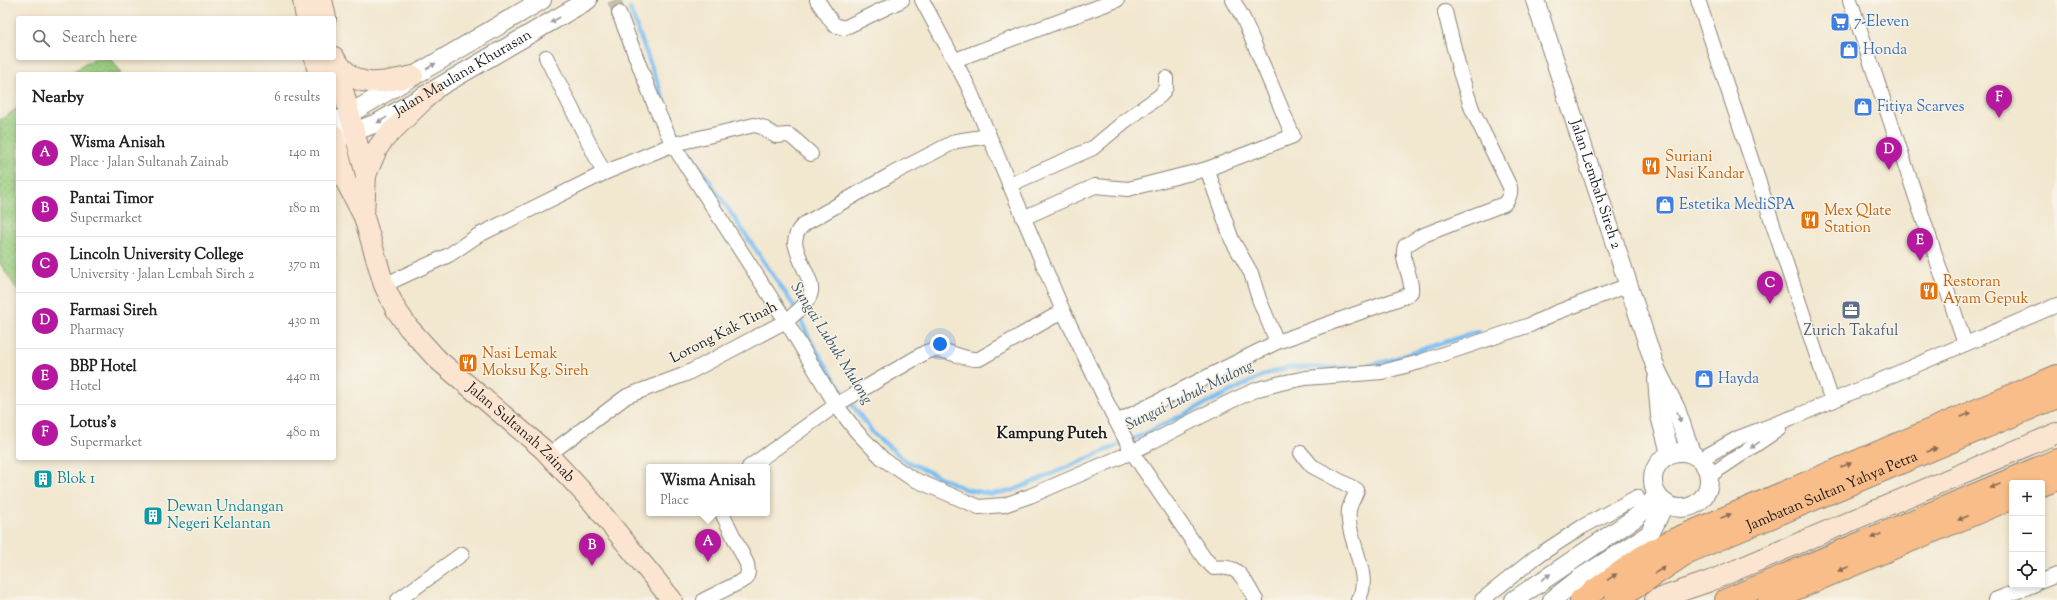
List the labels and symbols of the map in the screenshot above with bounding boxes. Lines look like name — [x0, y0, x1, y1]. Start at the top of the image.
supermarket icon: 7-Eleven — [1829, 11, 1851, 33]
place label: 7-Eleven — [1854, 12, 1910, 33]
one-way arrow — [549, 16, 561, 23]
street label: Jalan Maulana Khurasan — [389, 25, 536, 122]
shop icon: Honda — [1838, 39, 1860, 61]
place label: Honda — [1863, 40, 1907, 61]
one-way arrow — [425, 62, 437, 69]
pin: F — [1986, 85, 2012, 118]
shop icon: Fitiya Scarves — [1852, 96, 1874, 118]
place label: Fitiya Scarves — [1877, 97, 1965, 118]
street label: Jalan Lembah Sireh 2 — [1564, 116, 1626, 252]
one-way arrow — [376, 117, 388, 124]
pin: D — [1876, 137, 1902, 170]
place label: Suriani Nasi Kandar — [1665, 147, 1745, 185]
restaurant icon: Suriani Nasi Kandar — [1640, 155, 1662, 177]
shop icon: Estetika MediSPA — [1654, 194, 1676, 216]
place label: Estetika MediSPA — [1679, 195, 1795, 216]
place label: Mex Qlate Station — [1824, 201, 1891, 239]
restaurant icon: Mex Qlate Station — [1799, 209, 1821, 231]
pin: E — [1907, 228, 1933, 261]
pin: C — [1757, 271, 1783, 304]
place label: Restoran Ayam Gepuk — [1943, 272, 2029, 310]
water label: Sungai Lubuk Mulong — [784, 278, 878, 410]
restaurant icon: Restoran Ayam Gepuk — [1918, 280, 1940, 302]
street label: Lorong Kak Tinah — [667, 297, 782, 369]
office icon: Zurich Takaful — [1840, 299, 1862, 321]
place label: Zurich Takaful — [1804, 321, 1898, 342]
your location — [930, 334, 950, 354]
place label: Nasi Lemak Moksu Kg. Sireh — [482, 344, 589, 382]
restaurant icon: Nasi Lemak Moksu Kg. Sireh — [457, 352, 479, 374]
water label: Sungai Lubuk Mulong — [1122, 355, 1258, 437]
shop icon: Hayda — [1693, 368, 1715, 390]
place label: Hayda — [1718, 369, 1759, 390]
street label: Jalan Sultanah Zainab — [461, 377, 579, 487]
one-way arrow — [1676, 411, 1682, 423]
one-way arrow — [1960, 411, 1972, 417]
district label: Kampung Puteh — [997, 423, 1108, 446]
one-way arrow — [1750, 441, 1760, 449]
street label: Jambatan Sultan Yahya Petra — [1743, 446, 1921, 537]
one-way arrow — [1926, 446, 1938, 452]
one-way arrow — [1841, 462, 1853, 468]
building icon: Blok 1 — [32, 468, 54, 490]
place label: Blok 1 — [57, 469, 95, 490]
one-way arrow — [1989, 483, 2001, 489]
place label: Dewan Undangan Negeri Kelantan — [167, 497, 284, 535]
building icon: Dewan Undangan Negeri Kelantan — [142, 505, 164, 527]
one-way arrow — [1721, 513, 1732, 519]
one-way arrow — [1958, 515, 1969, 521]
pin: A — [695, 529, 721, 562]
pin: B — [579, 533, 605, 566]
one-way arrow — [1869, 534, 1881, 540]
one-way arrow — [1837, 566, 1849, 572]
one-way arrow — [1654, 567, 1666, 574]
one-way arrow — [1607, 573, 1617, 581]
one-way arrow — [1540, 574, 1552, 581]

